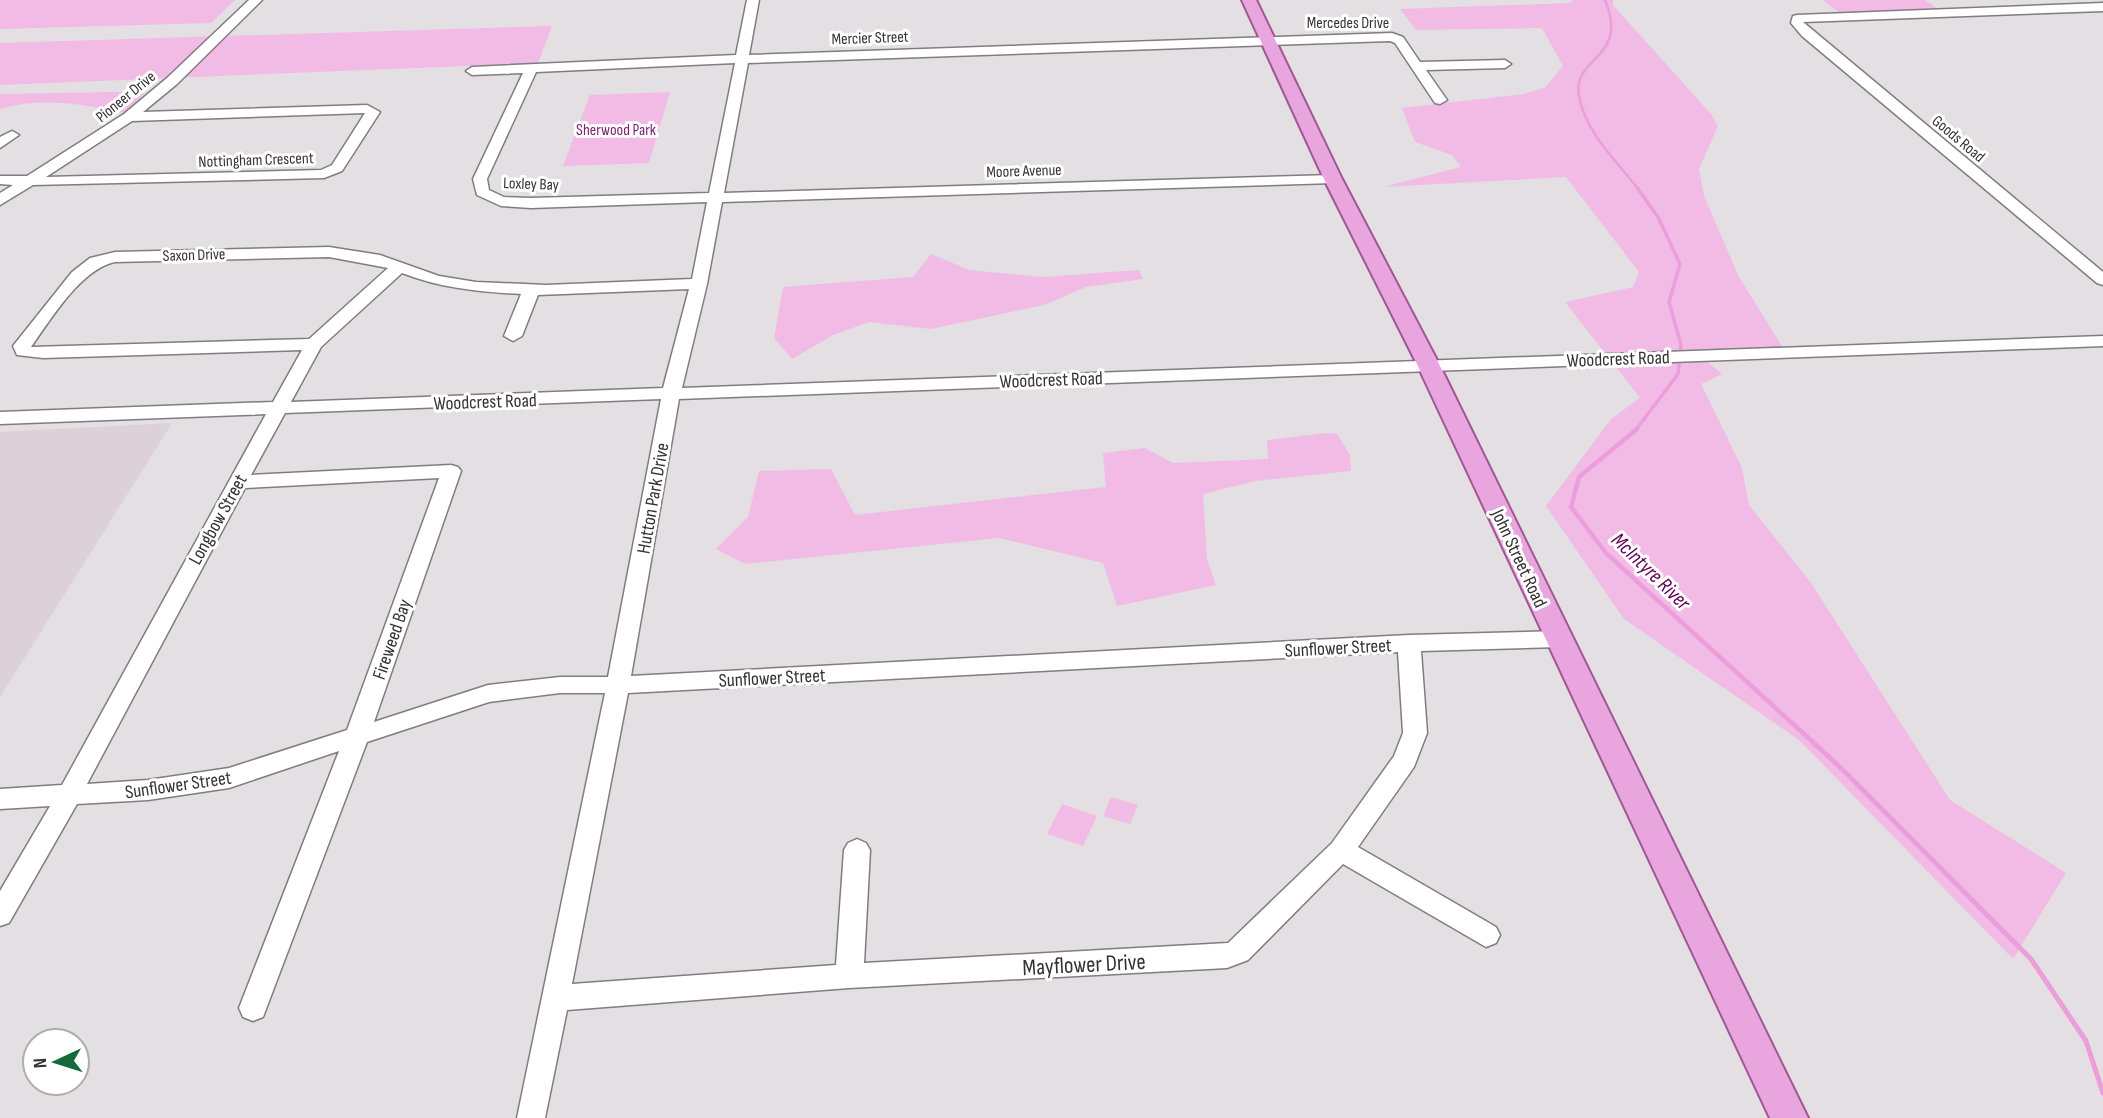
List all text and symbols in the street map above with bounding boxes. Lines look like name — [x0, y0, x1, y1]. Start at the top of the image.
street label: Mercedes Drive — [1307, 14, 1389, 33]
street label: Mercier Street — [831, 28, 909, 49]
street label: Pioneer Drive — [92, 67, 160, 127]
street label: Goods Road — [1928, 112, 1988, 167]
park label: Sherwood Park — [576, 121, 656, 140]
street label: Nottingham Crescent — [198, 149, 314, 172]
street label: Moore Avenue — [986, 161, 1062, 182]
street label: Loxley Bay — [503, 174, 559, 195]
street label: Saxon Drive — [162, 245, 226, 266]
street label: Woodcrest Road — [1566, 346, 1670, 373]
street label: Woodcrest Road — [999, 367, 1103, 394]
street label: Woodcrest Road — [433, 389, 537, 416]
street label: Hutton Park Drive — [632, 441, 675, 555]
street label: Longbow Street — [184, 470, 253, 569]
street label: John Street Road — [1485, 505, 1551, 611]
water label: McIntyre River — [1606, 528, 1696, 616]
street label: Fireweed Bay — [368, 596, 417, 683]
street label: Sunflower Street — [1284, 634, 1392, 663]
street label: Sunflower Street — [718, 664, 826, 693]
street label: Sunflower Street — [124, 767, 233, 804]
street label: Mayflower Drive — [1022, 948, 1146, 982]
north arrow — [21, 1027, 91, 1097]
text: N — [29, 1057, 52, 1069]

